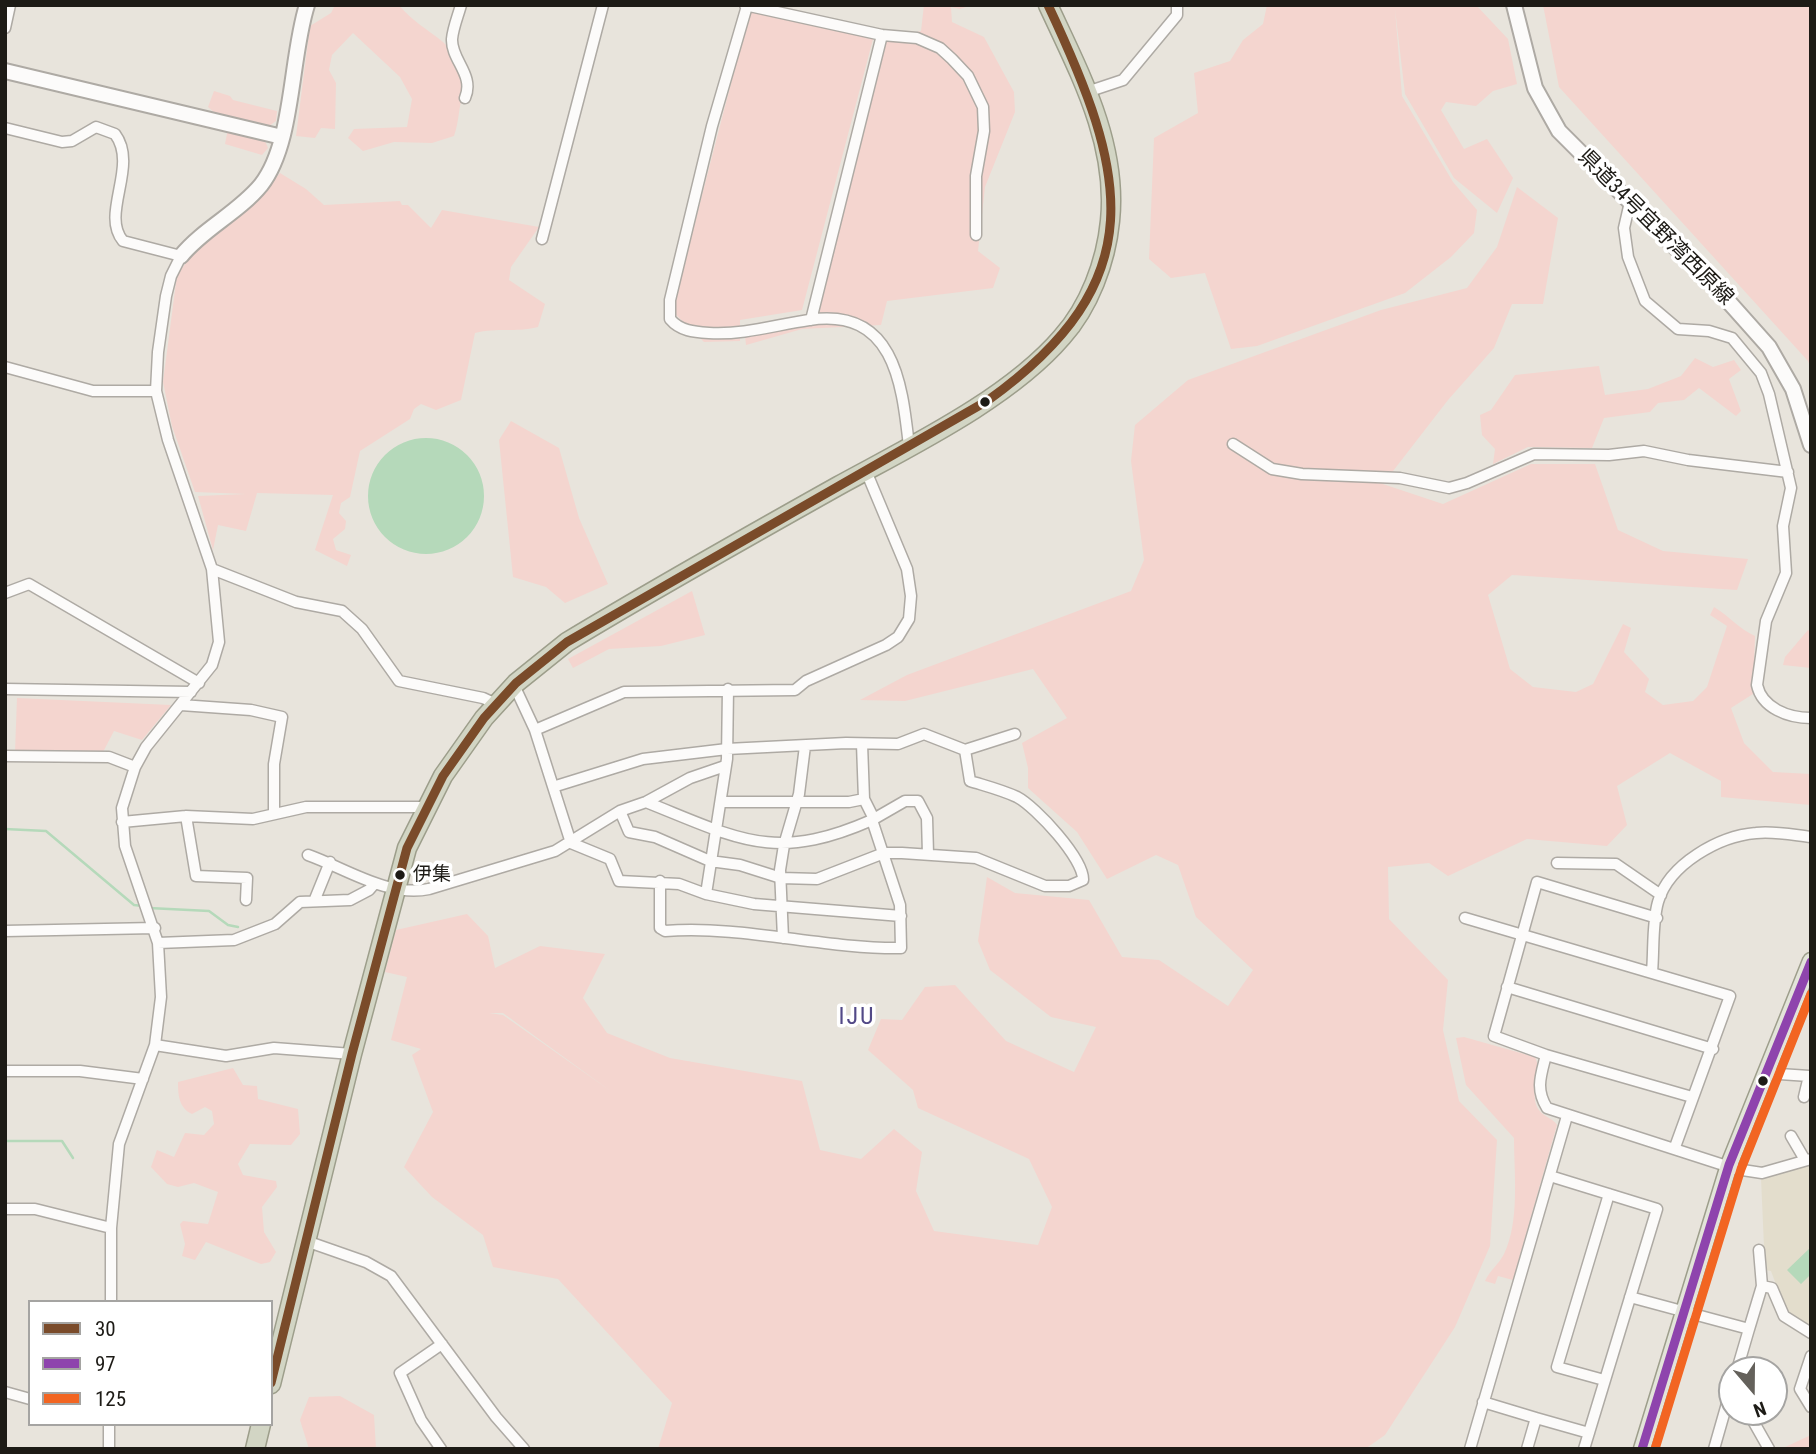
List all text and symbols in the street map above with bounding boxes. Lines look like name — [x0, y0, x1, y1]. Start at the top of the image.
street label: 県道34号宜野湾西原線 — [1572, 145, 1738, 311]
unlabelled marker — [978, 395, 992, 409]
place label: 伊集 — [413, 864, 451, 886]
marker: 伊集 — [393, 868, 407, 882]
district label: IJU — [839, 1004, 875, 1032]
unlabelled marker — [1756, 1074, 1770, 1088]
legend — [28, 1300, 273, 1426]
text: 30 — [95, 1317, 116, 1341]
text: 97 — [95, 1352, 116, 1376]
north arrow — [1718, 1356, 1788, 1426]
text: 125 — [95, 1387, 126, 1411]
text: N — [1750, 1397, 1769, 1422]

